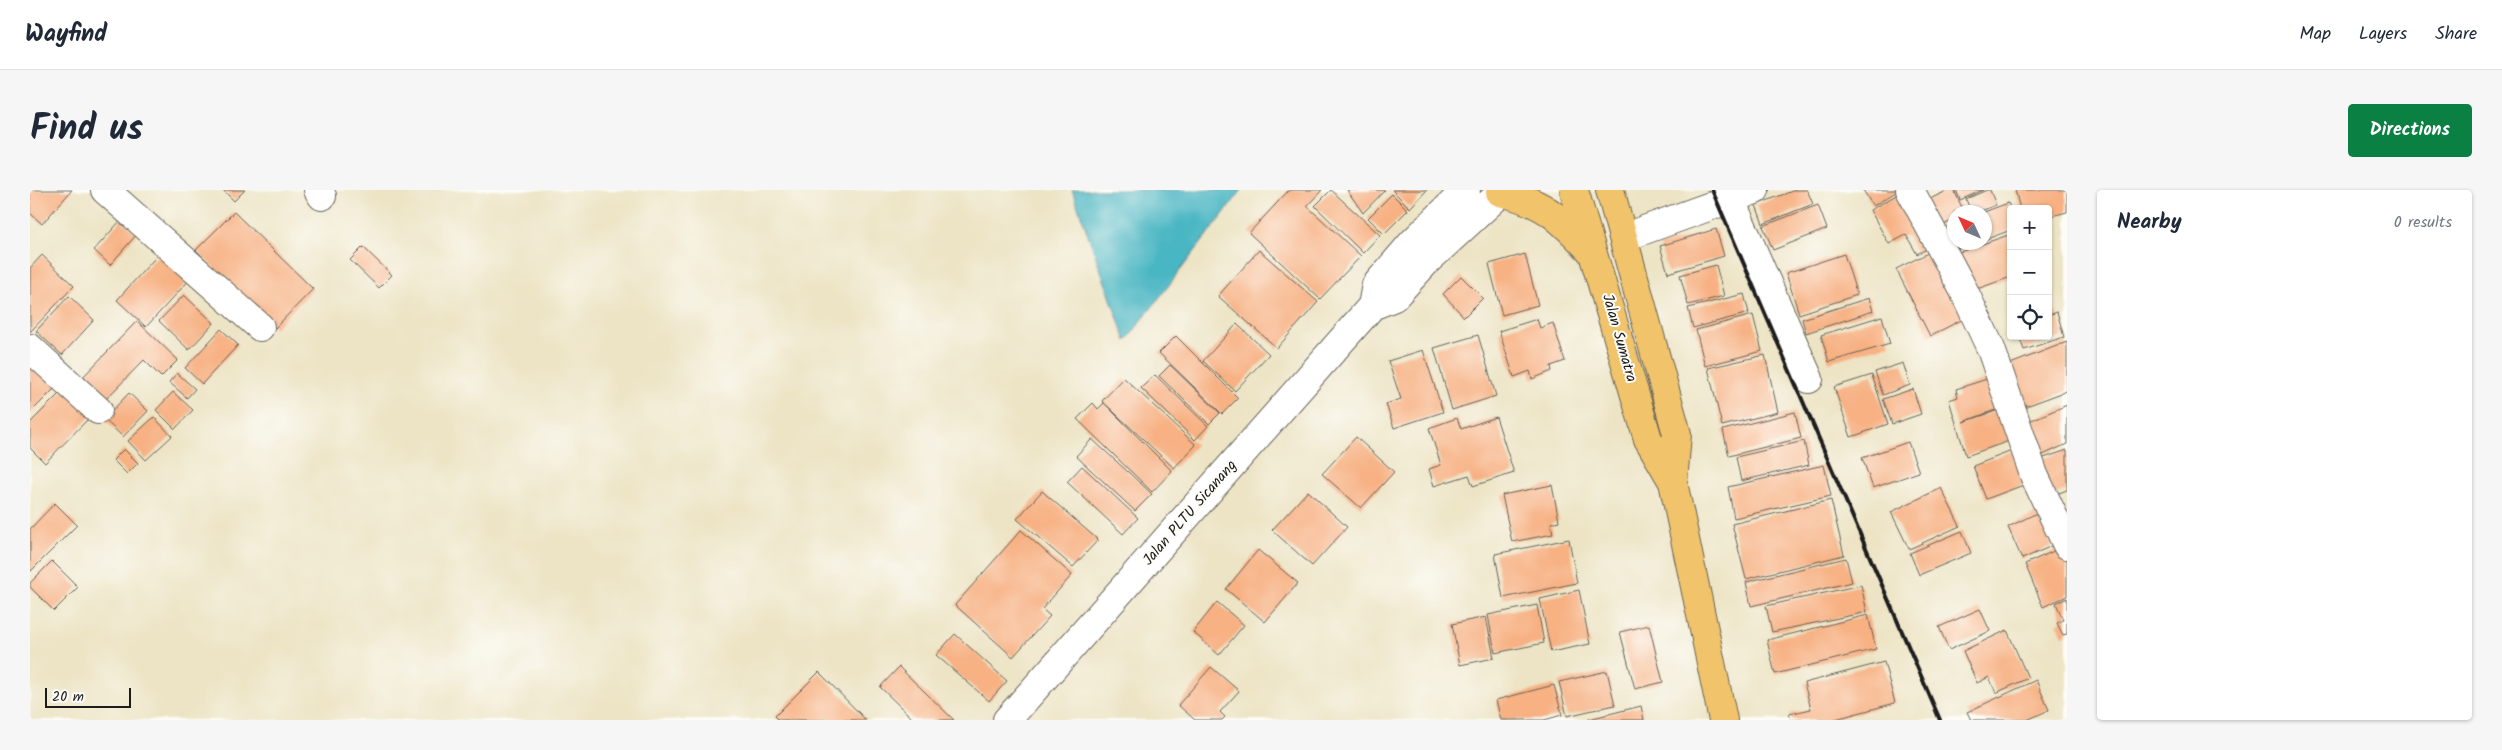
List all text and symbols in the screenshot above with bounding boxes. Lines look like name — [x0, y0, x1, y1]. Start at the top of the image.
text: Wayfind — [25, 15, 107, 54]
text: Map — [2300, 20, 2331, 49]
text: Layers — [2359, 20, 2407, 49]
text: Share — [2435, 20, 2477, 49]
text: Find us — [30, 102, 143, 158]
button: Directions — [2348, 104, 2472, 157]
north arrow — [1947, 205, 1992, 250]
map controls — [2007, 205, 2052, 340]
button: + — [2007, 205, 2052, 250]
text: Nearby — [2117, 206, 2182, 239]
text: 0 results — [2394, 210, 2452, 235]
button: − — [2007, 250, 2052, 295]
street label: Jalan Sumatra — [1595, 291, 1643, 385]
button: locate — [2007, 295, 2052, 340]
street label: Jalan PLTU Sicanang — [1137, 455, 1243, 571]
scale bar — [45, 685, 131, 708]
text: 20 m — [52, 686, 84, 708]

